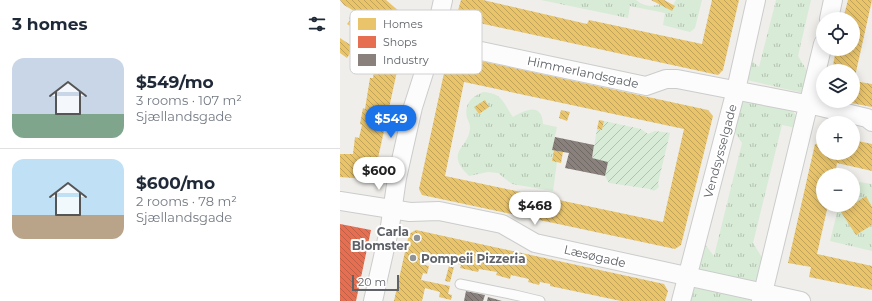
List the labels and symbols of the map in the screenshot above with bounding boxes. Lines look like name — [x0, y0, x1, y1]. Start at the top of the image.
legend — [350, 10, 482, 74]
text: Homes — [383, 17, 423, 31]
text: Shops — [383, 35, 418, 49]
text: Industry — [383, 53, 429, 67]
street label: Himmerlandsgade — [526, 53, 640, 91]
street label: Vendsysselgade — [700, 103, 740, 199]
pin: $549 — [367, 105, 415, 139]
pin: $600 — [355, 157, 403, 191]
pin: $468 — [511, 192, 559, 226]
place label: Carla Blomster — [352, 224, 409, 253]
marker: Carla Blomster — [412, 233, 422, 243]
street label: Læsøgade — [563, 242, 627, 270]
place label: Pompeii Pizzeria — [421, 251, 526, 266]
marker: Pompeii Pizzeria — [408, 253, 418, 263]
scale bar — [352, 273, 399, 292]

